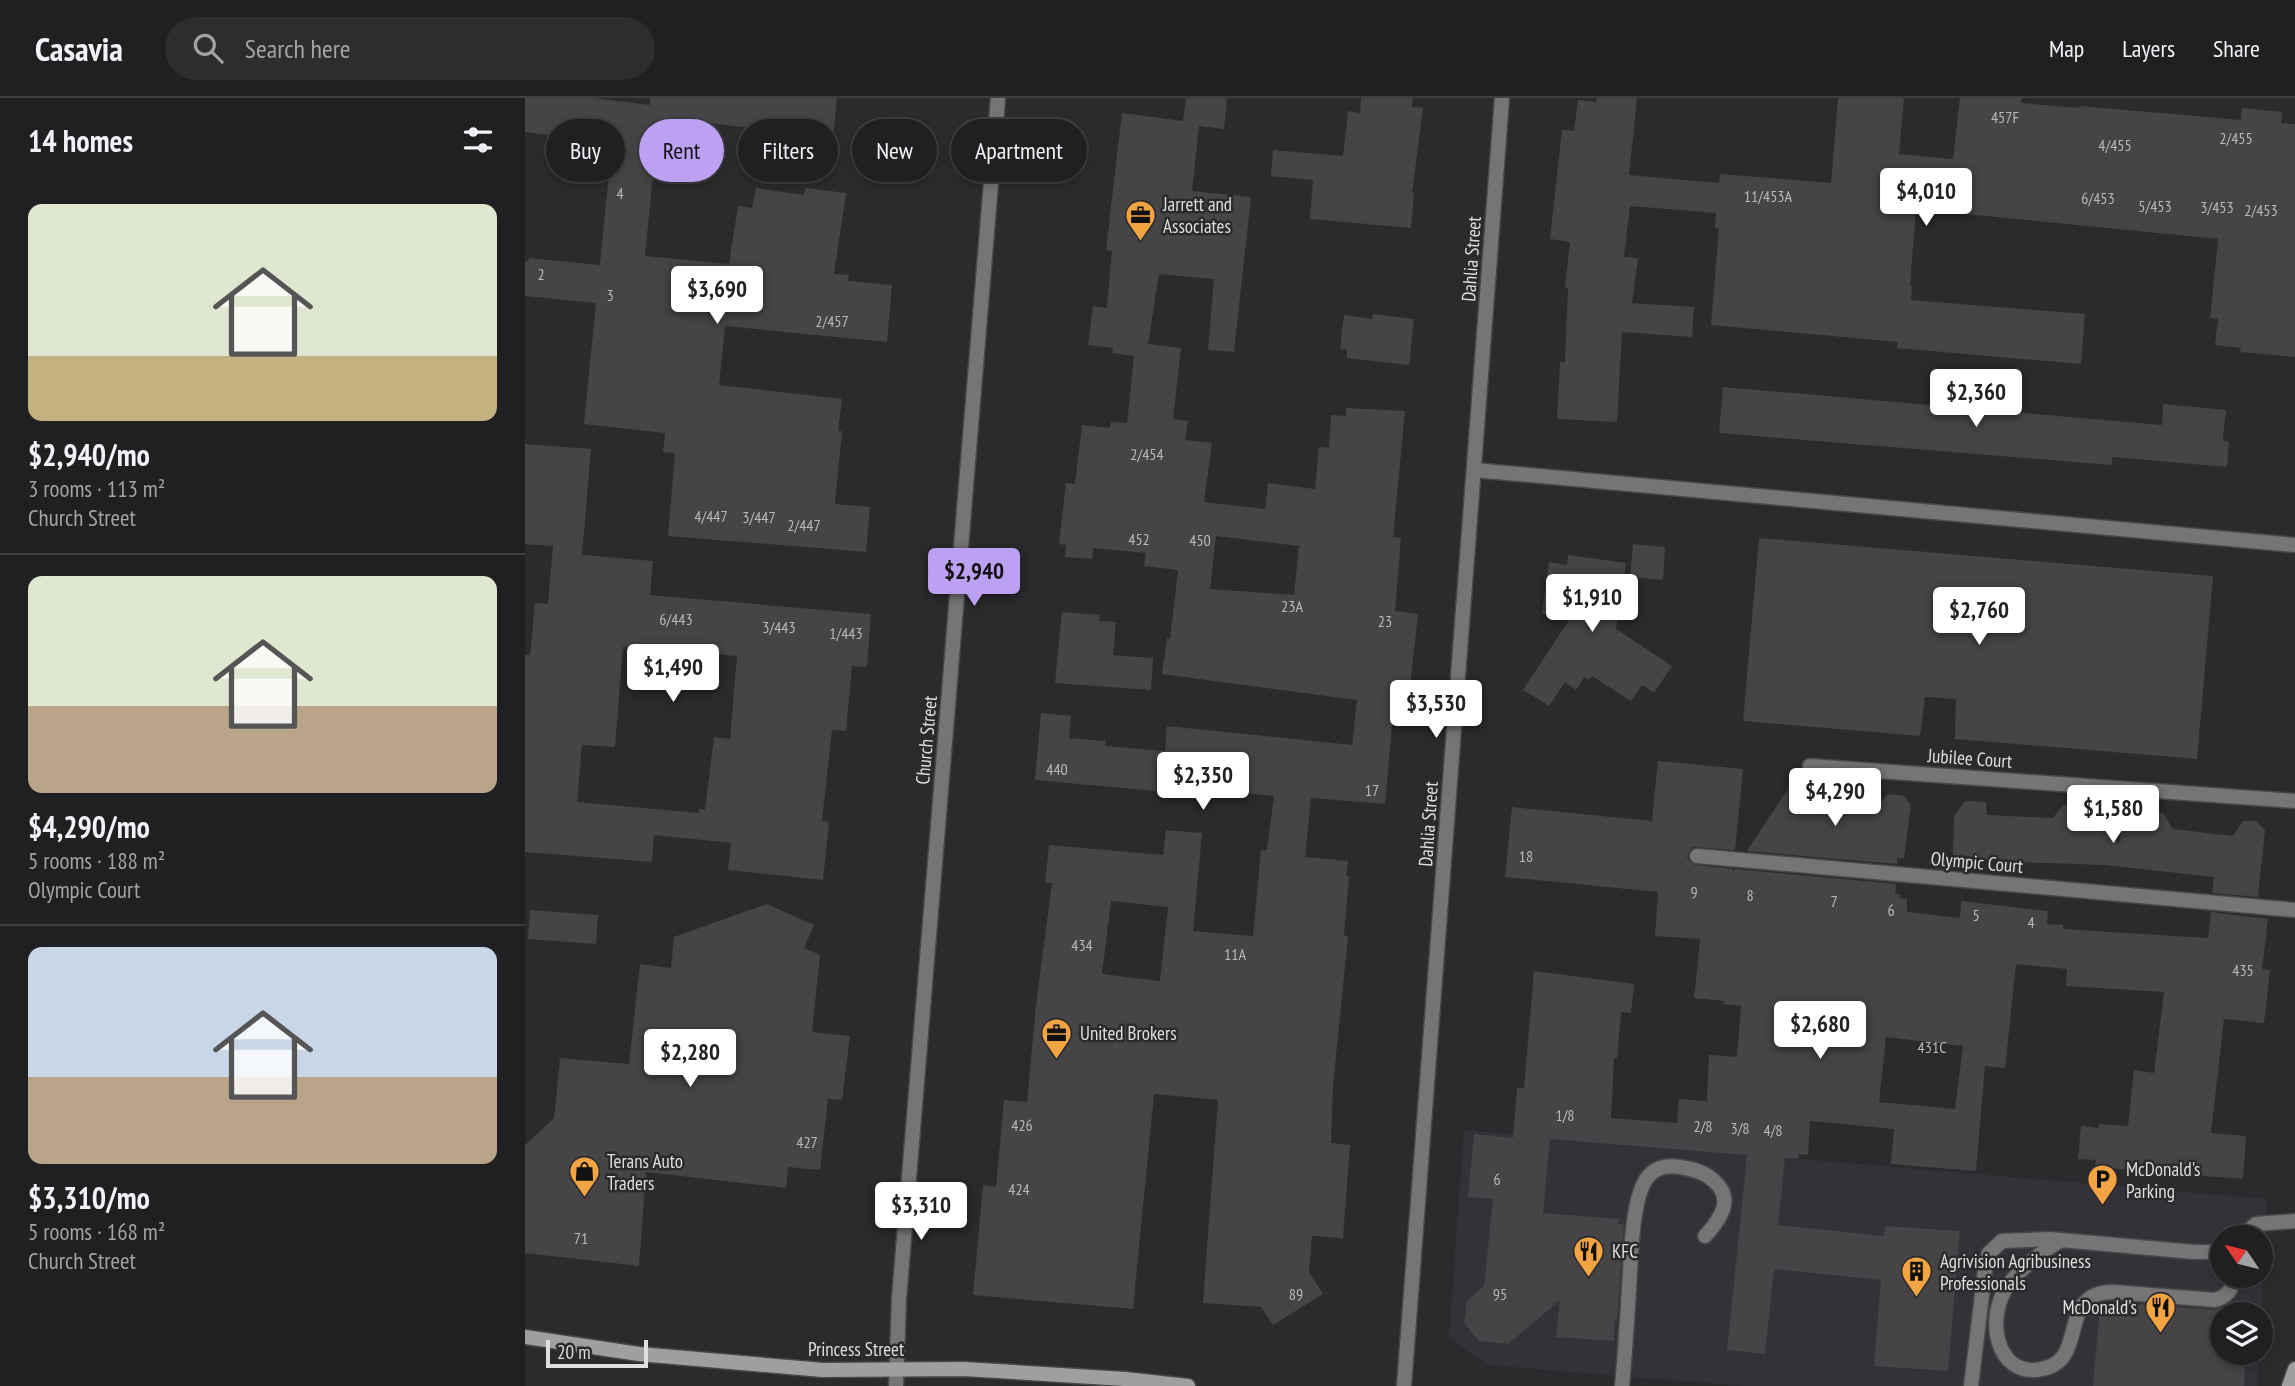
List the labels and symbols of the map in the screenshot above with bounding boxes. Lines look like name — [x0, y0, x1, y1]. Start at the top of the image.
house number: 457F — [1991, 107, 2019, 127]
house number: 2/455 — [2219, 128, 2253, 148]
house number: 4/455 — [2098, 135, 2132, 155]
pin: $4,010 — [1869, 169, 1983, 228]
house number: 4 — [616, 183, 624, 203]
house number: 11/453A — [1744, 186, 1793, 206]
house number: 6/453 — [2081, 188, 2115, 208]
place label: Jarrett and Associates — [1162, 192, 1232, 238]
house number: 5/453 — [2138, 196, 2172, 216]
house number: 3/453 — [2200, 197, 2234, 217]
office icon: Jarrett and Associates — [1123, 198, 1157, 242]
house number: 2/453 — [2244, 200, 2278, 220]
street label: Dahlia Street — [1456, 215, 1486, 302]
house number: 2 — [537, 264, 545, 284]
pin: $3,690 — [660, 266, 774, 326]
house number: 3 — [606, 285, 614, 305]
house number: 2/457 — [815, 311, 849, 331]
pin: $2,360 — [1919, 370, 2033, 429]
house number: 2/454 — [1130, 444, 1164, 464]
house number: 4/447 — [694, 506, 728, 526]
house number: 3/447 — [742, 507, 776, 527]
house number: 2/447 — [787, 515, 821, 535]
house number: 452 — [1128, 529, 1150, 549]
house number: 450 — [1189, 530, 1211, 550]
pin: $2,940 — [917, 548, 1031, 608]
pin: $1,910 — [1535, 574, 1649, 634]
pin: $2,760 — [1922, 588, 2036, 647]
house number: 23A — [1281, 596, 1303, 616]
house number: 6/443 — [659, 609, 693, 629]
house number: 23 — [1378, 611, 1392, 631]
house number: 3/443 — [762, 617, 796, 637]
house number: 1/443 — [829, 623, 863, 643]
pin: $1,490 — [616, 644, 730, 704]
pin: $3,530 — [1379, 680, 1493, 740]
street label: Church Street — [910, 694, 942, 785]
street label: Jubilee Court — [1926, 743, 2014, 773]
pin: $2,350 — [1146, 752, 1260, 812]
house number: 440 — [1046, 759, 1068, 779]
pin: $4,290 — [1778, 768, 1892, 828]
house number: 17 — [1365, 780, 1379, 800]
street label: Dahlia Street — [1413, 780, 1443, 867]
pin: $1,580 — [2056, 786, 2170, 845]
house number: 18 — [1519, 846, 1533, 866]
street label: Olympic Court — [1930, 846, 2025, 878]
house number: 9 — [1690, 882, 1698, 902]
house number: 8 — [1746, 885, 1754, 905]
house number: 7 — [1830, 891, 1838, 911]
house number: 6 — [1887, 900, 1895, 920]
house number: 5 — [1972, 905, 1980, 925]
house number: 4 — [2027, 912, 2035, 932]
house number: 434 — [1071, 935, 1093, 955]
house number: 11A — [1224, 944, 1246, 964]
house number: 435 — [2232, 960, 2254, 980]
pin: $2,680 — [1763, 1002, 1877, 1061]
office icon: United Brokers — [1040, 1016, 1074, 1060]
place label: United Brokers — [1080, 1021, 1177, 1045]
pin: $2,280 — [633, 1030, 747, 1089]
house number: 431C — [1918, 1037, 1946, 1057]
house number: 1/8 — [1555, 1105, 1575, 1125]
house number: 426 — [1011, 1115, 1033, 1135]
house number: 2/8 — [1693, 1116, 1713, 1136]
house number: 3/8 — [1730, 1118, 1750, 1138]
house number: 4/8 — [1763, 1120, 1783, 1140]
house number: 427 — [796, 1132, 818, 1152]
place label: Terans Auto Traders — [607, 1149, 683, 1195]
shop icon: Terans Auto Traders — [567, 1155, 601, 1199]
place label: McDonald's Parking — [2126, 1157, 2201, 1203]
parking icon: McDonald's Parking — [2086, 1163, 2120, 1207]
house number: 6 — [1493, 1169, 1501, 1189]
house number: 424 — [1008, 1179, 1030, 1199]
pin: $3,310 — [864, 1182, 978, 1242]
north arrow — [2210, 1225, 2273, 1288]
house number: 71 — [574, 1228, 588, 1248]
restaurant icon: KFC — [1572, 1234, 1606, 1278]
place label: KFC — [1612, 1239, 1638, 1263]
place label: Agrivision Agribusiness Professionals — [1940, 1249, 2091, 1295]
building icon: Agrivision Agribusiness Professionals — [1900, 1255, 1934, 1299]
house number: 89 — [1289, 1284, 1303, 1304]
house number: 95 — [1493, 1284, 1507, 1304]
restaurant icon: McDonald's — [2143, 1290, 2177, 1334]
place label: McDonald's — [2062, 1295, 2137, 1319]
scale bar — [546, 1337, 647, 1369]
street label: Princess Street — [808, 1337, 905, 1361]

